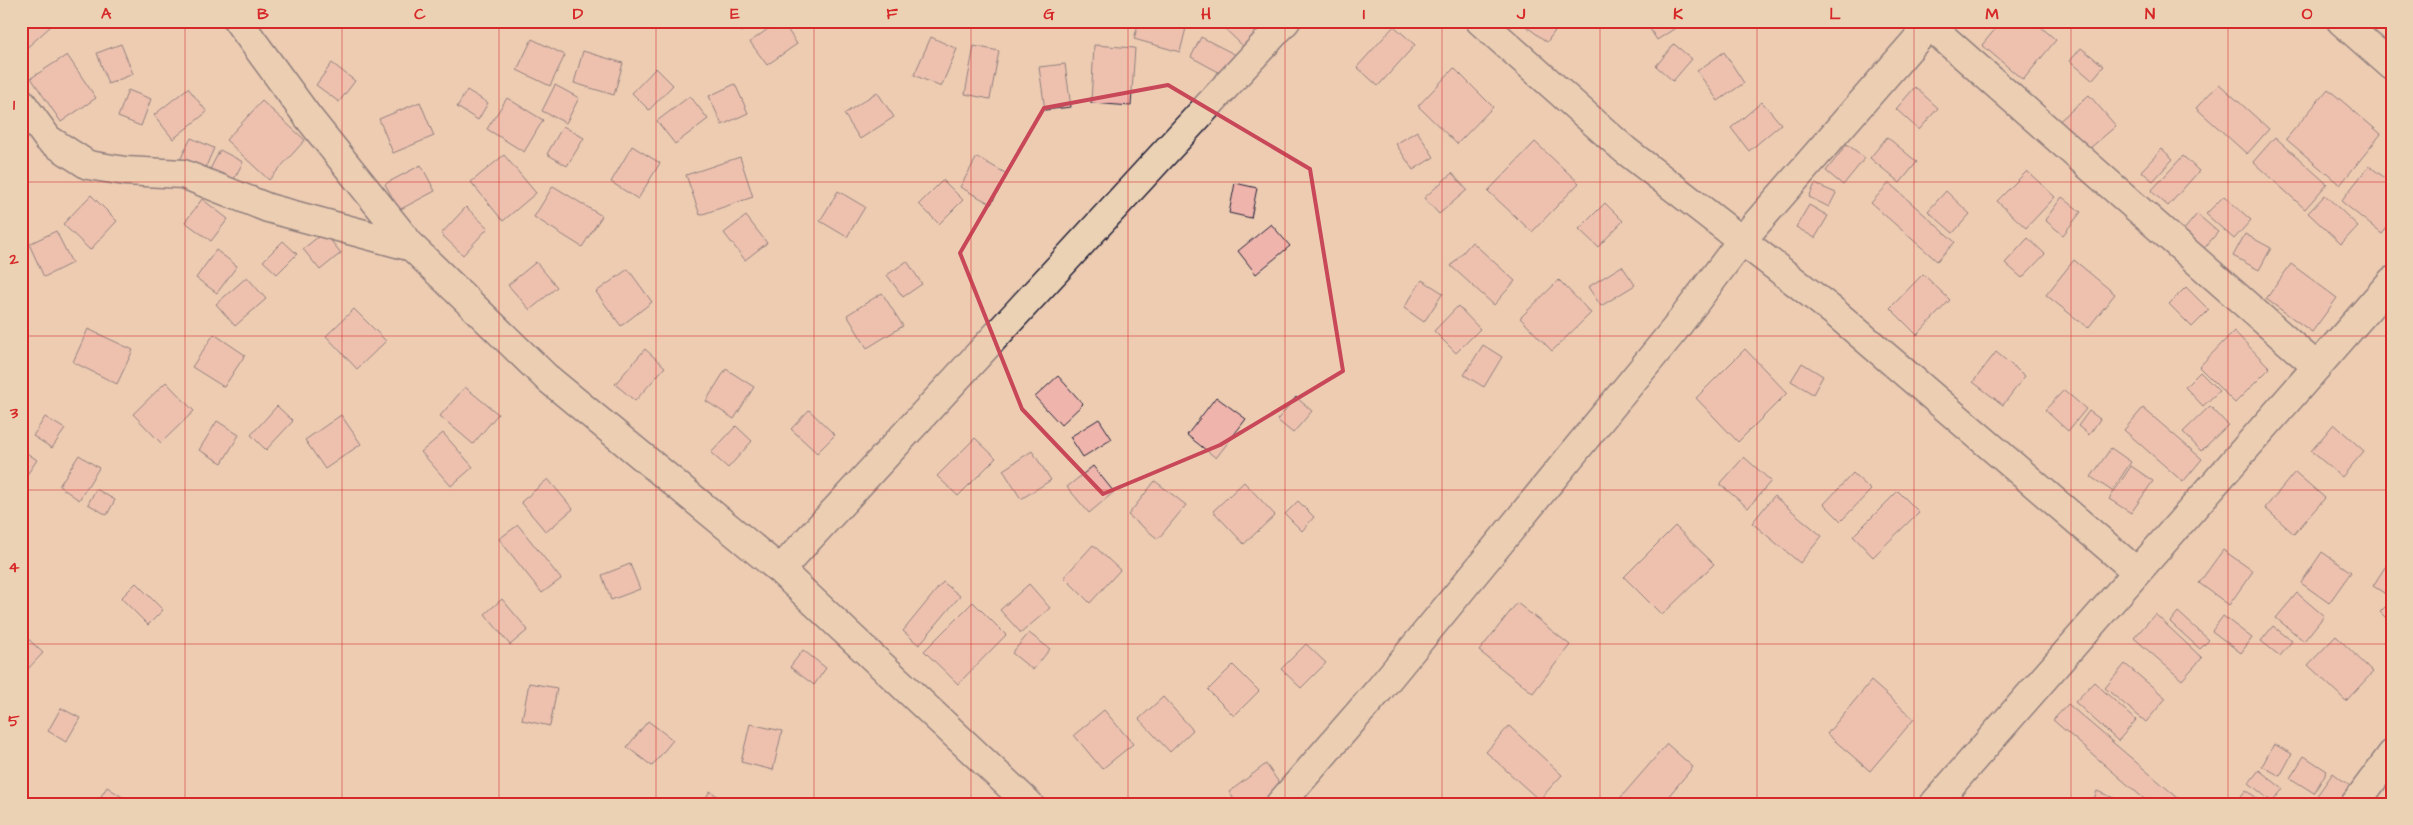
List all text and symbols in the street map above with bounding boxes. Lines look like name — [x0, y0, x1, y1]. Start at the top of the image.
text: A — [101, 3, 112, 25]
text: B — [257, 3, 269, 25]
text: C — [414, 3, 426, 25]
text: D — [573, 3, 584, 25]
text: E — [730, 3, 740, 25]
text: F — [886, 3, 898, 25]
text: G — [1043, 3, 1055, 25]
text: H — [1201, 3, 1211, 25]
text: I — [1363, 3, 1365, 25]
text: J — [1516, 3, 1526, 25]
text: K — [1673, 3, 1683, 25]
text: L — [1829, 3, 1841, 25]
text: M — [1985, 3, 1999, 25]
text: N — [2145, 3, 2155, 25]
text: O — [2302, 3, 2313, 25]
text: 1 — [13, 94, 16, 116]
text: 2 — [8, 248, 19, 270]
text: 3 — [9, 402, 19, 424]
text: 4 — [9, 556, 20, 578]
text: 5 — [8, 710, 20, 732]

